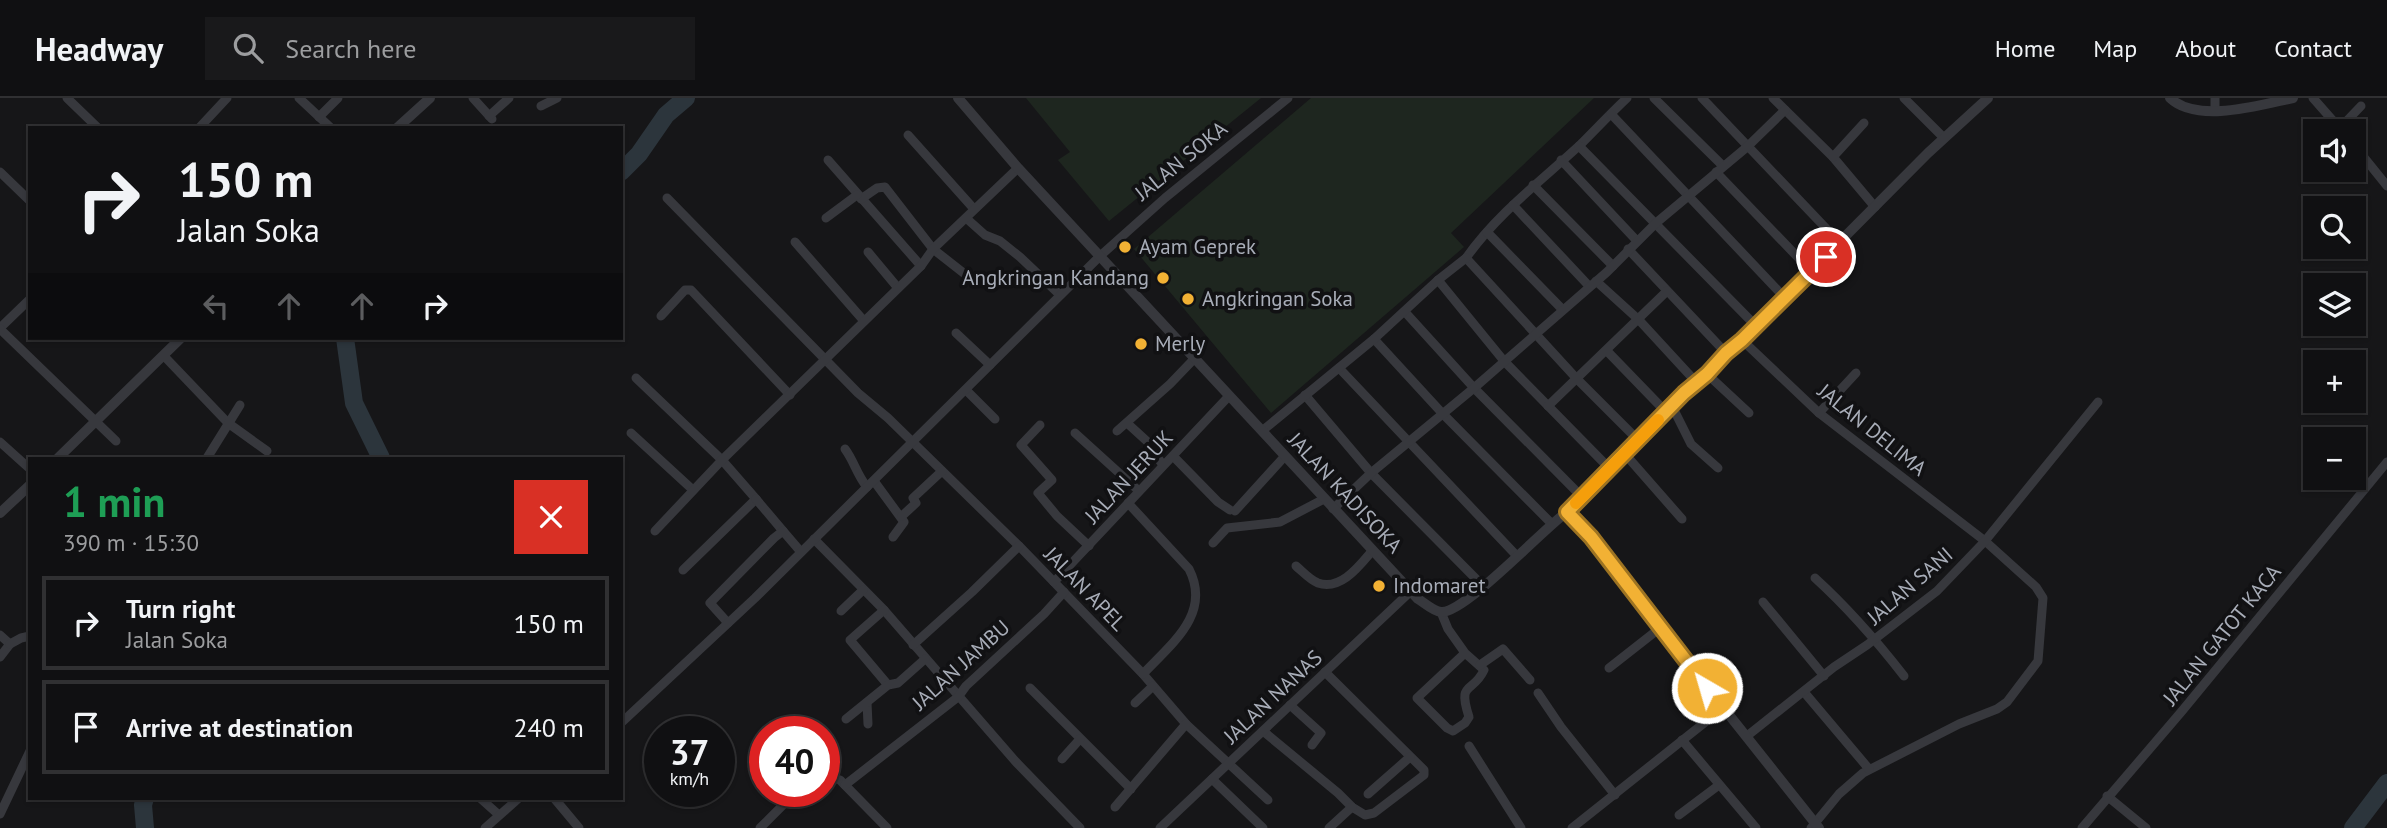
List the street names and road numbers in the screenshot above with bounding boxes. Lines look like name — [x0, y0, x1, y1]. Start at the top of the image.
street label: JALAN SOKA — [1128, 115, 1233, 207]
street label: JALAN DELIMA — [1812, 377, 1933, 482]
street label: JALAN JERUK — [1078, 424, 1179, 530]
street label: JALAN KADISOKA — [1282, 426, 1409, 559]
street label: JALAN APEL — [1038, 540, 1132, 637]
street label: JALAN SANI — [1860, 541, 1958, 631]
street label: JALAN GATOT KACA — [2156, 558, 2287, 711]
street label: JALAN JAMBU — [905, 614, 1015, 716]
street label: JALAN NANAS — [1217, 644, 1328, 750]

